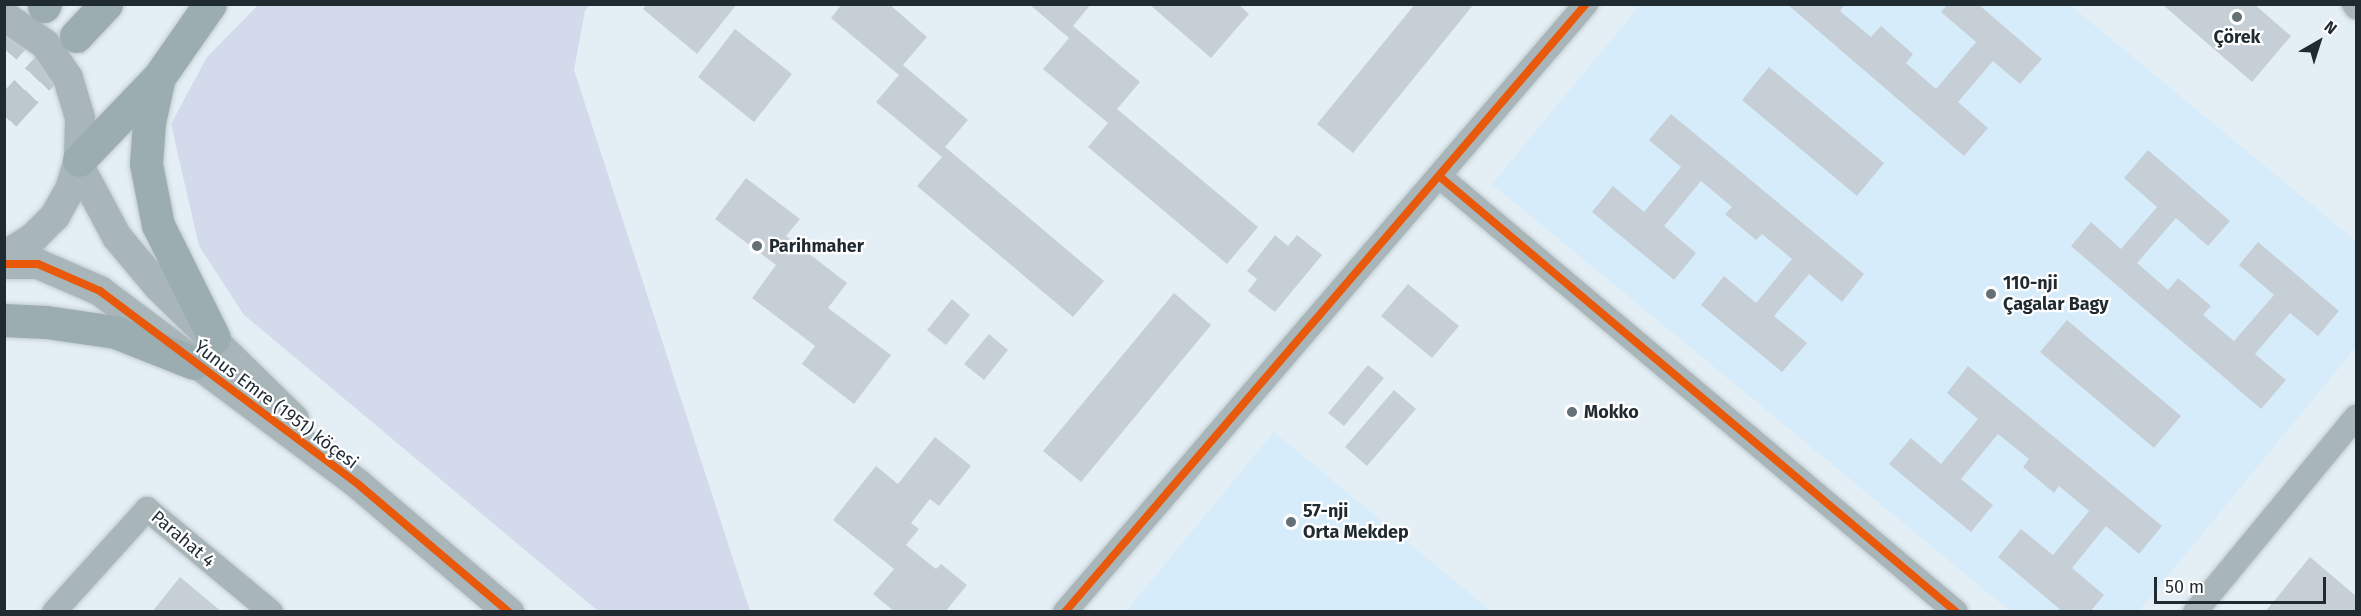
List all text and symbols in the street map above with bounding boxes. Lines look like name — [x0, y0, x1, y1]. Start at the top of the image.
marker: Çörek — [2230, 10, 2244, 24]
north arrow — [2289, 12, 2349, 72]
text: N — [2321, 17, 2341, 38]
place label: Çörek — [2213, 26, 2261, 48]
place label: Parihmaher — [769, 235, 864, 257]
marker: Parihmaher — [750, 239, 764, 253]
place label: 110-nji Çagalar Bagy — [2003, 273, 2109, 316]
marker: 110-nji Çagalar Bagy — [1984, 287, 1998, 301]
street label: Ýunus Emre (1951) köçesi — [190, 336, 362, 474]
place label: Mokko — [1584, 401, 1639, 423]
marker: Mokko — [1565, 405, 1579, 419]
place label: 57-nji Orta Mekdep — [1303, 501, 1409, 544]
street label: Parahat 4 — [147, 506, 219, 572]
marker: 57-nji Orta Mekdep — [1284, 515, 1298, 529]
scale bar — [2157, 565, 2330, 603]
text: 50 m — [2165, 576, 2204, 598]

